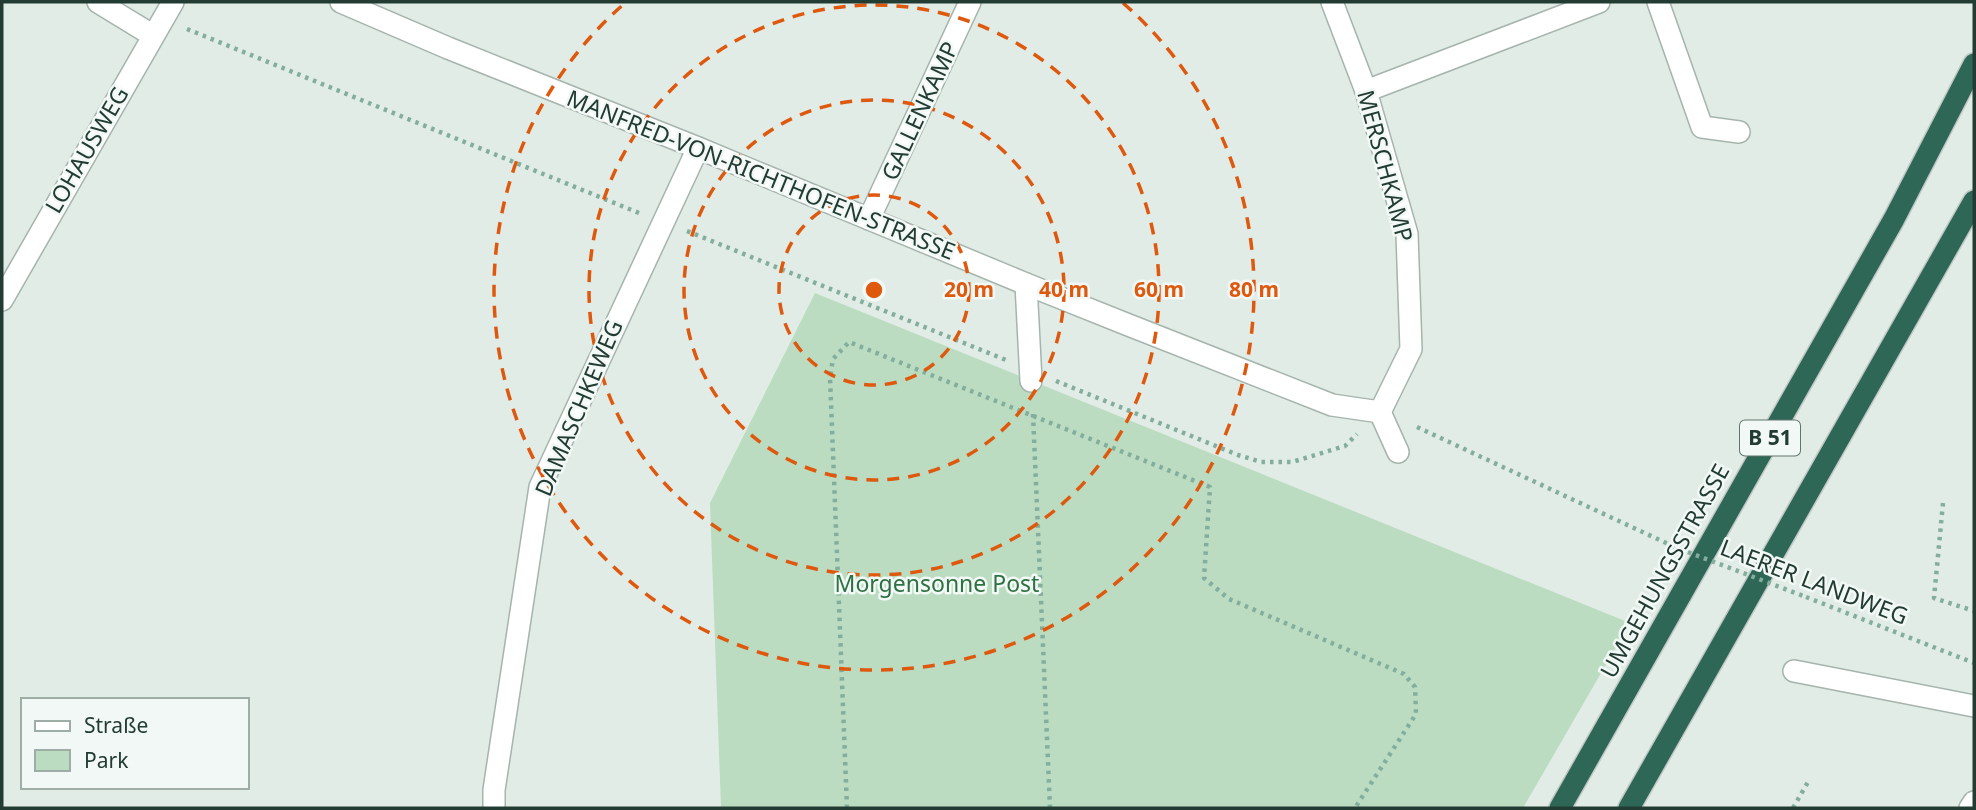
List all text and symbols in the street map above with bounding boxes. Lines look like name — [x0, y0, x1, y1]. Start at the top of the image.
street label: GALLENKAMP — [873, 36, 965, 185]
street label: LOHAUSWEG — [37, 80, 135, 219]
street label: MANFRED-VON-RICHTHOFEN-STRASSE — [562, 81, 960, 267]
street label: MERSCHKAMP — [1350, 86, 1422, 245]
text: 20 m — [944, 275, 994, 303]
text: 40 m — [1039, 275, 1089, 303]
text: 60 m — [1134, 275, 1184, 303]
text: 80 m — [1229, 275, 1279, 303]
centre of rings — [862, 278, 886, 302]
street label: DAMASCHKEWEG — [526, 314, 630, 501]
road number: B 51 — [1740, 420, 1800, 456]
street label: UMGEHUNGSSTRASSE — [1592, 458, 1736, 683]
street label: LAERER LANDWEG — [1716, 531, 1913, 632]
park label: Morgensonne Post — [835, 567, 1039, 599]
legend — [21, 698, 248, 789]
text: Straße — [84, 711, 148, 739]
text: Park — [84, 746, 129, 774]

